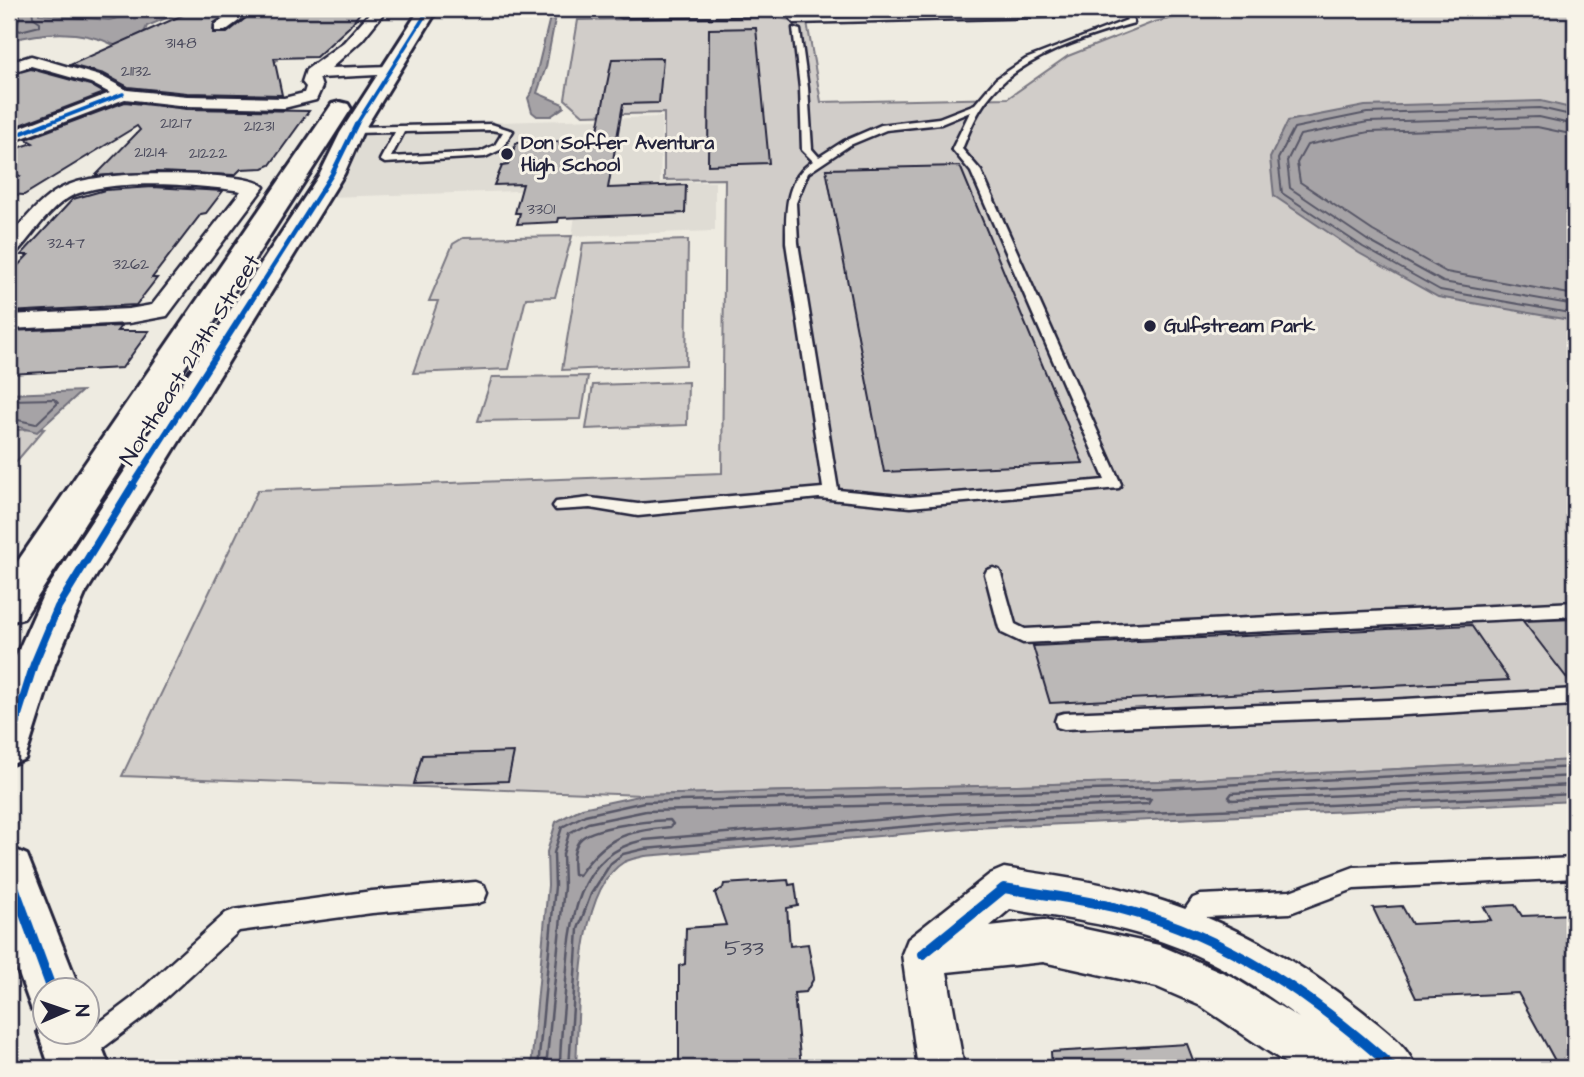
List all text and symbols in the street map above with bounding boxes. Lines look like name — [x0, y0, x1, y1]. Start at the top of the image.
house number: 3148 — [165, 32, 197, 54]
house number: 21132 — [121, 60, 151, 82]
house number: 21217 — [160, 112, 192, 134]
house number: 21231 — [244, 115, 274, 137]
place label: Don Soffer Aventura High School — [521, 130, 715, 180]
house number: 21214 — [134, 141, 168, 163]
house number: 21222 — [189, 142, 227, 164]
marker: Don Soffer Aventura High School — [499, 146, 515, 162]
house number: 3301 — [527, 198, 555, 220]
house number: 3247 — [47, 232, 85, 254]
street label: Northeast 213th Street — [112, 248, 268, 472]
house number: 3262 — [113, 253, 149, 275]
place label: Gulfstream Park — [1164, 313, 1315, 340]
marker: Gulfstream Park — [1142, 318, 1158, 334]
house number: 533 — [724, 932, 764, 964]
north arrow — [32, 976, 102, 1046]
text: N — [68, 1004, 95, 1017]

